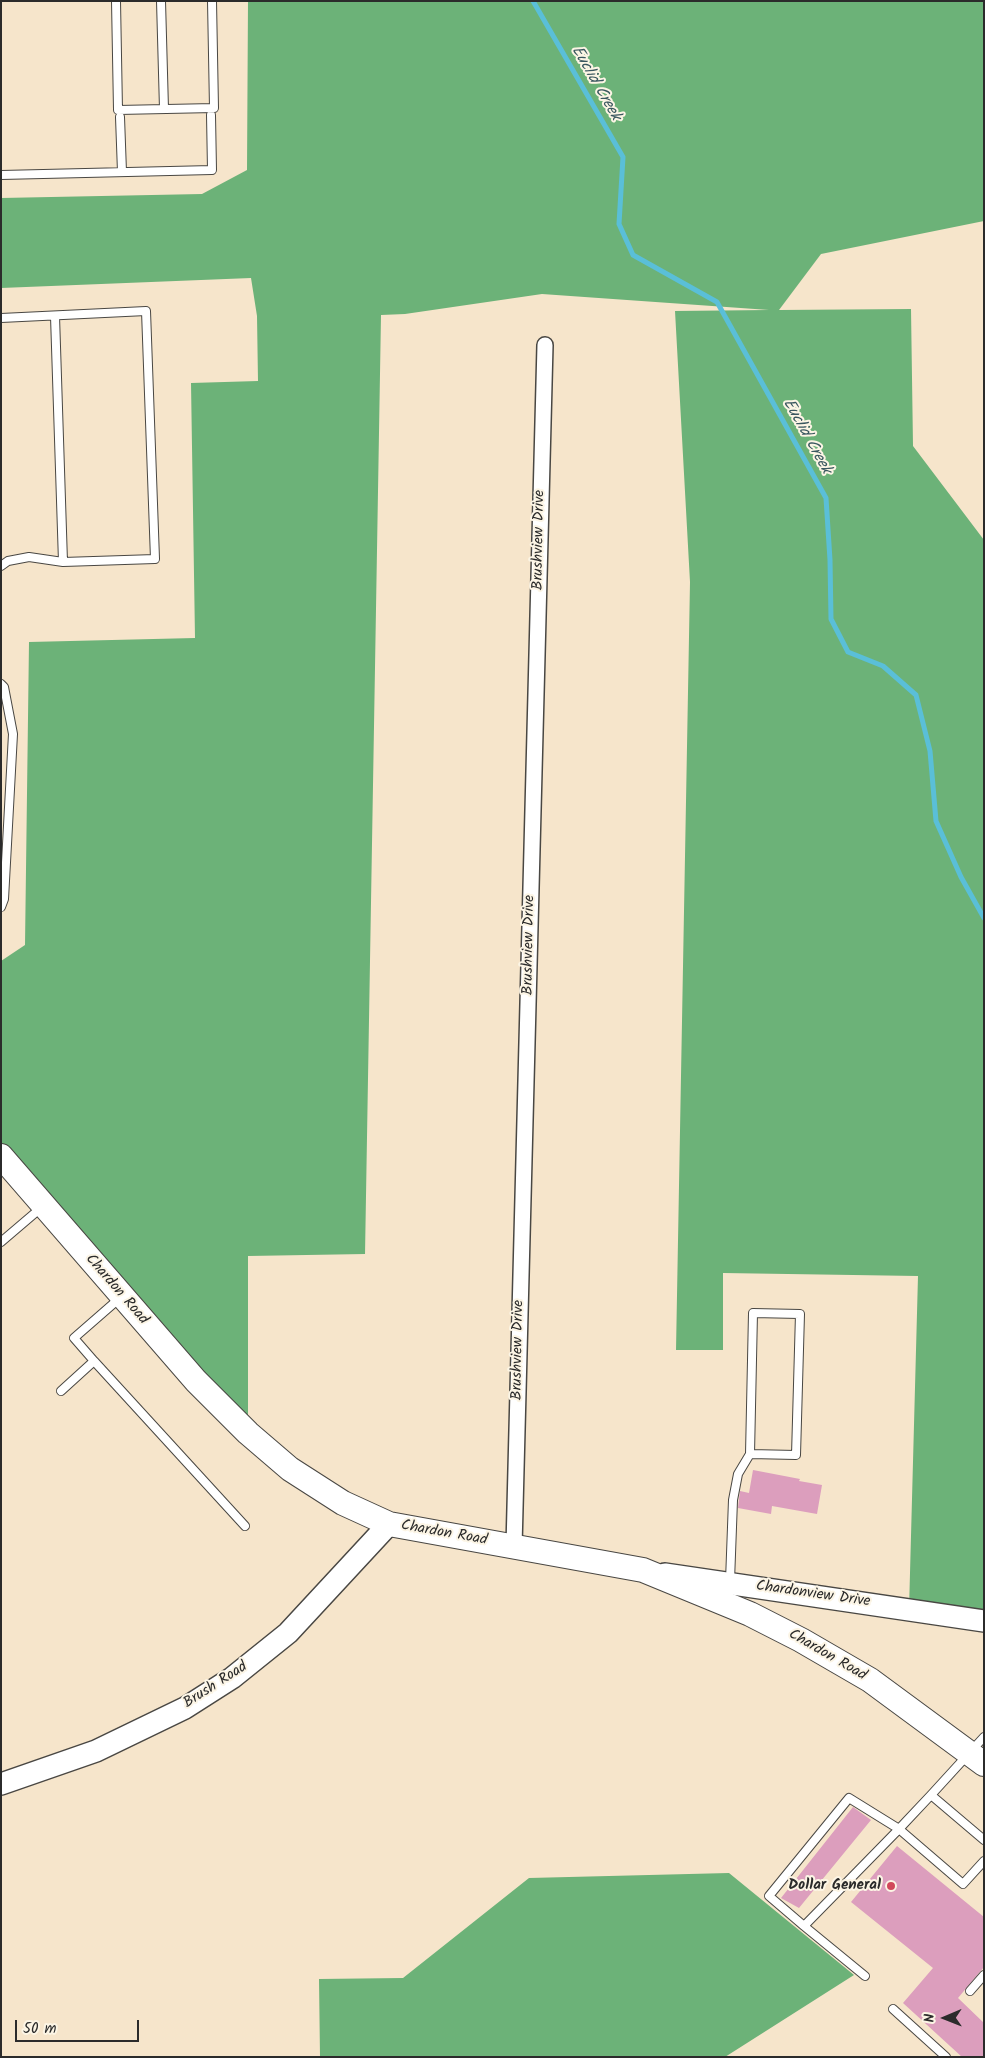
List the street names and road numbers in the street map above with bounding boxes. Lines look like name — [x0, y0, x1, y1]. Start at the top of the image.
street label: Brushview Drive — [530, 490, 550, 590]
street label: Brushview Drive — [520, 895, 540, 995]
street label: Chardon Road — [81, 1251, 151, 1329]
street label: Brushview Drive — [509, 1300, 529, 1400]
street label: Chardon Road — [399, 1518, 489, 1550]
street label: Chardonview Drive — [755, 1578, 871, 1612]
street label: Chardon Road — [785, 1626, 869, 1686]
street label: Brush Road — [181, 1659, 251, 1713]

